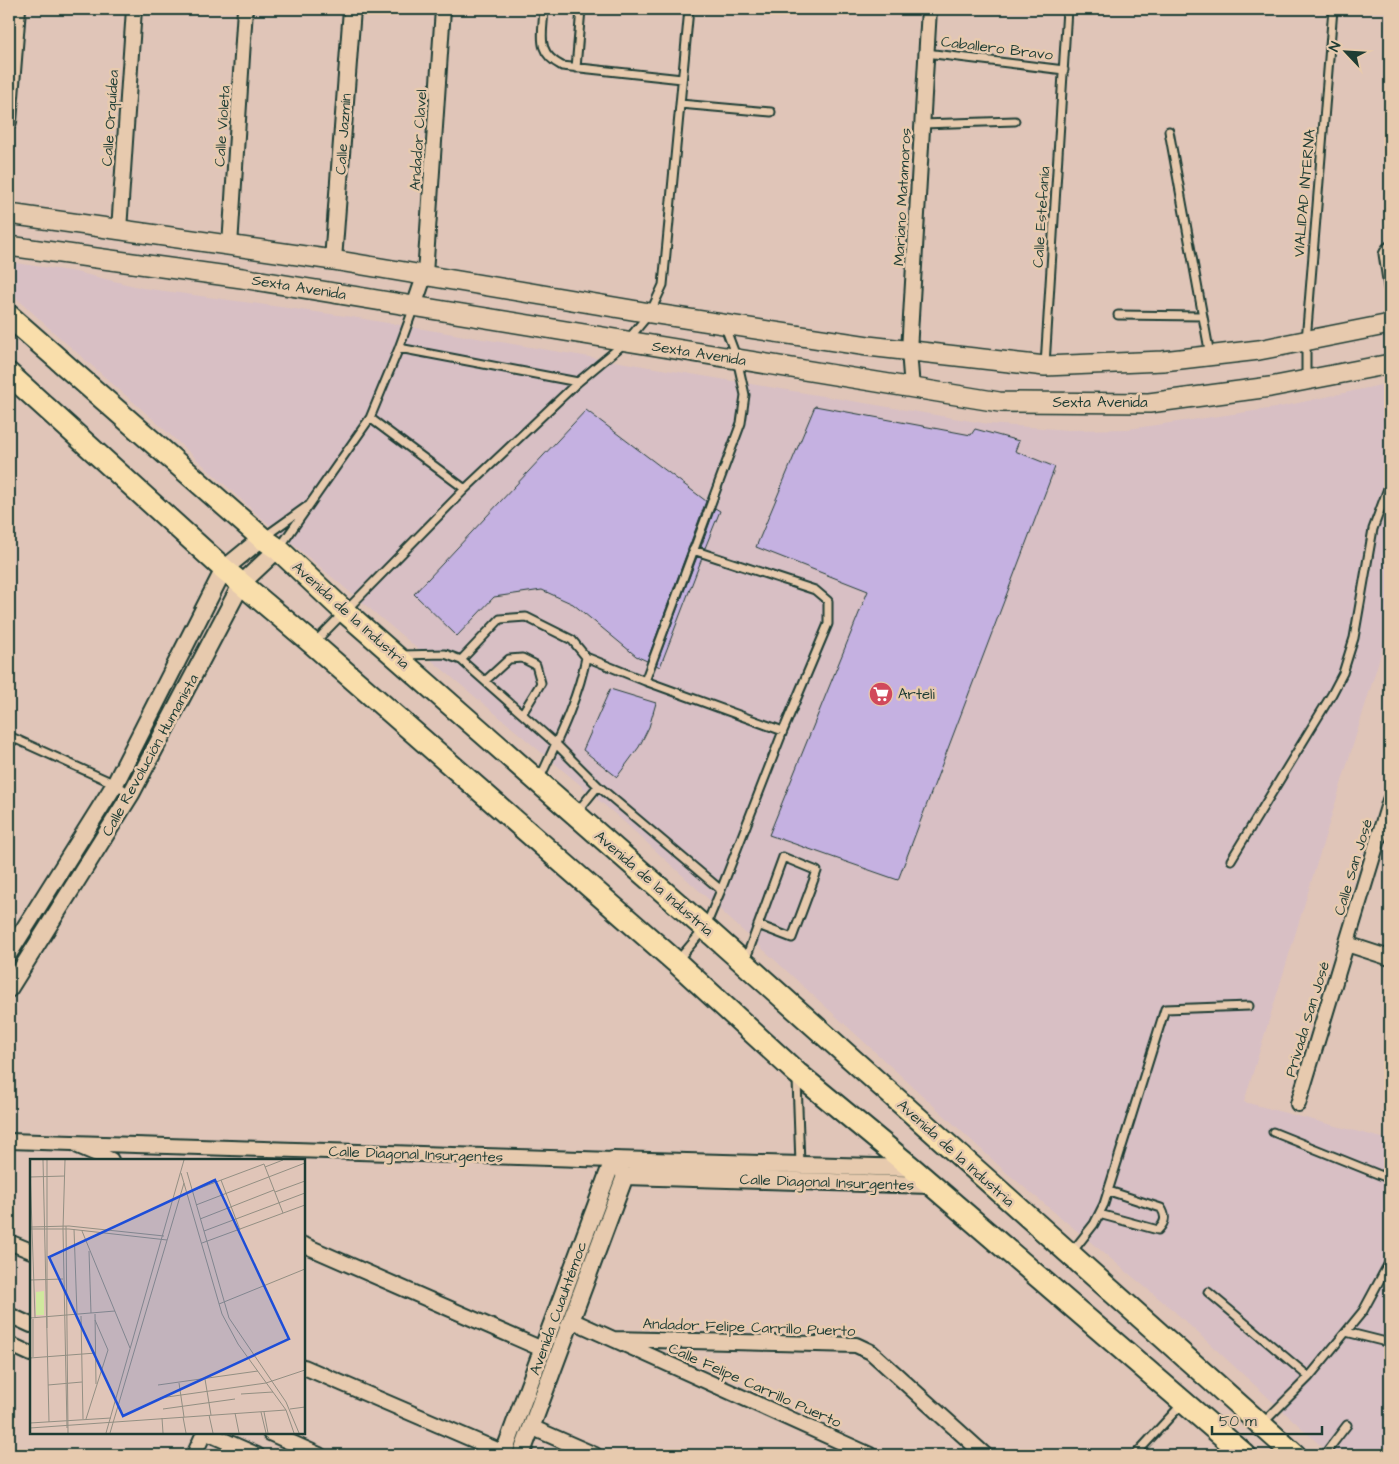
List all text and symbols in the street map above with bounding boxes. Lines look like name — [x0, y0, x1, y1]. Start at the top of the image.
north arrow — [1322, 28, 1372, 78]
street label: Caballero Bravo — [940, 31, 1055, 66]
text: N — [1324, 39, 1346, 55]
street label: Calle Orquídea — [97, 69, 124, 167]
street label: Calle Violeta — [209, 84, 236, 167]
street label: Andador Clavel — [404, 89, 433, 192]
street label: Calle Jazmín — [330, 92, 357, 175]
street label: Mariano Matamoros — [888, 127, 917, 267]
street label: VIALIDAD INTERNA — [1288, 128, 1321, 258]
street label: Calle Estefanía — [1027, 165, 1056, 268]
street label: Sexta Avenida — [250, 270, 348, 305]
street label: Sexta Avenida — [650, 336, 748, 371]
street label: Sexta Avenida — [1052, 392, 1148, 413]
street label: Avenida de la Industria — [287, 557, 414, 674]
street label: Calle Revolución Humanista — [97, 670, 204, 840]
supermarket icon: Arteli — [868, 681, 894, 707]
place label: Arteli — [898, 684, 935, 705]
street label: Calle San José — [1329, 816, 1378, 918]
street label: Avenida de la Industria — [590, 826, 718, 941]
street label: Privada San José — [1280, 959, 1335, 1079]
street label: Avenida de la Industria — [892, 1095, 1019, 1212]
street label: Calle Diagonal Insurgentes — [328, 1141, 504, 1169]
inset map — [30, 1159, 305, 1434]
street label: Calle Diagonal Insurgentes — [739, 1169, 915, 1197]
street label: Avenida Cuauhtémoc — [524, 1238, 593, 1378]
street label: Andador Felipe Carrillo Puerto — [642, 1313, 856, 1342]
street label: Calle Felipe Carrillo Puerto — [665, 1338, 845, 1433]
scale bar — [1212, 1404, 1322, 1436]
text: 50 m — [1219, 1411, 1257, 1432]

